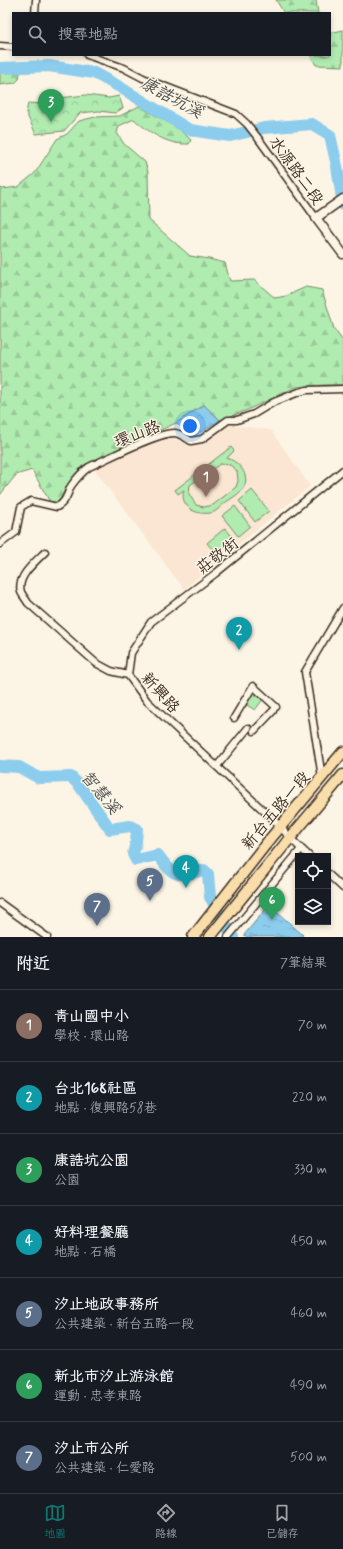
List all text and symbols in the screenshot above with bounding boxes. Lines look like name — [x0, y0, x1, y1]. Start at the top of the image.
search box — [12, 12, 331, 56]
icon: search — [26, 23, 48, 45]
text: 搜尋地點 — [58, 25, 118, 45]
water label: 康誥坑溪 — [136, 72, 208, 124]
pin: 3 — [38, 89, 64, 122]
street label: 水源路二段 — [264, 132, 328, 209]
street label: 環山路 — [111, 416, 164, 453]
your location — [180, 416, 200, 436]
pin: 1 — [193, 464, 219, 497]
street label: 莊敬街 — [193, 533, 243, 579]
pin: 2 — [226, 617, 252, 650]
street label: 新興路 — [136, 668, 184, 718]
water label: 智慧溪 — [75, 766, 126, 820]
street label: 新台五路一段 — [237, 767, 315, 854]
map controls — [295, 853, 331, 925]
button: locate — [295, 853, 331, 889]
pin: 4 — [173, 855, 199, 888]
pin: 5 — [137, 868, 163, 901]
pin: 6 — [259, 887, 285, 920]
button: layers — [295, 889, 331, 925]
pin: 7 — [84, 893, 110, 926]
text: 附近 — [16, 953, 50, 975]
text: 7筆結果 — [280, 955, 327, 972]
text: 青山國中小 — [54, 1007, 129, 1027]
text: 1 — [26, 1017, 32, 1034]
text: 70 m — [298, 1017, 327, 1034]
text: 學校 · 環山路 — [54, 1028, 129, 1045]
text: 台北168社區 — [54, 1079, 137, 1099]
text: 2 — [26, 1089, 32, 1106]
text: 220 m — [292, 1089, 327, 1106]
text: 地點 · 復興路58巷 — [54, 1100, 157, 1117]
text: 康誥坑公園 — [54, 1151, 129, 1171]
text: 3 — [26, 1161, 32, 1178]
text: 330 m — [294, 1161, 327, 1178]
text: 公園 — [54, 1172, 80, 1189]
text: 好料理餐廳 — [54, 1223, 129, 1243]
text: 4 — [25, 1233, 33, 1250]
text: 450 m — [291, 1233, 327, 1250]
text: 地點 · 石橋 — [54, 1244, 116, 1261]
text: 汐止地政事務所 — [54, 1295, 159, 1315]
text: 5 — [25, 1305, 33, 1322]
text: 460 m — [291, 1305, 327, 1322]
text: 公共建築 · 新台五路一段 — [54, 1316, 194, 1333]
text: 新北市汐止游泳館 — [54, 1367, 174, 1387]
text: 6 — [26, 1377, 32, 1394]
text: 490 m — [290, 1377, 327, 1394]
text: 運動 · 忠孝東路 — [54, 1388, 142, 1405]
text: 汐止市公所 — [54, 1439, 129, 1459]
text: 7 — [25, 1449, 33, 1466]
text: 500 m — [290, 1449, 327, 1466]
text: 公共建築 · 仁愛路 — [54, 1460, 155, 1477]
tab: 地圖 — [44, 1502, 66, 1541]
tab: 路線 — [155, 1502, 177, 1541]
tab: 已儲存 — [266, 1502, 299, 1541]

